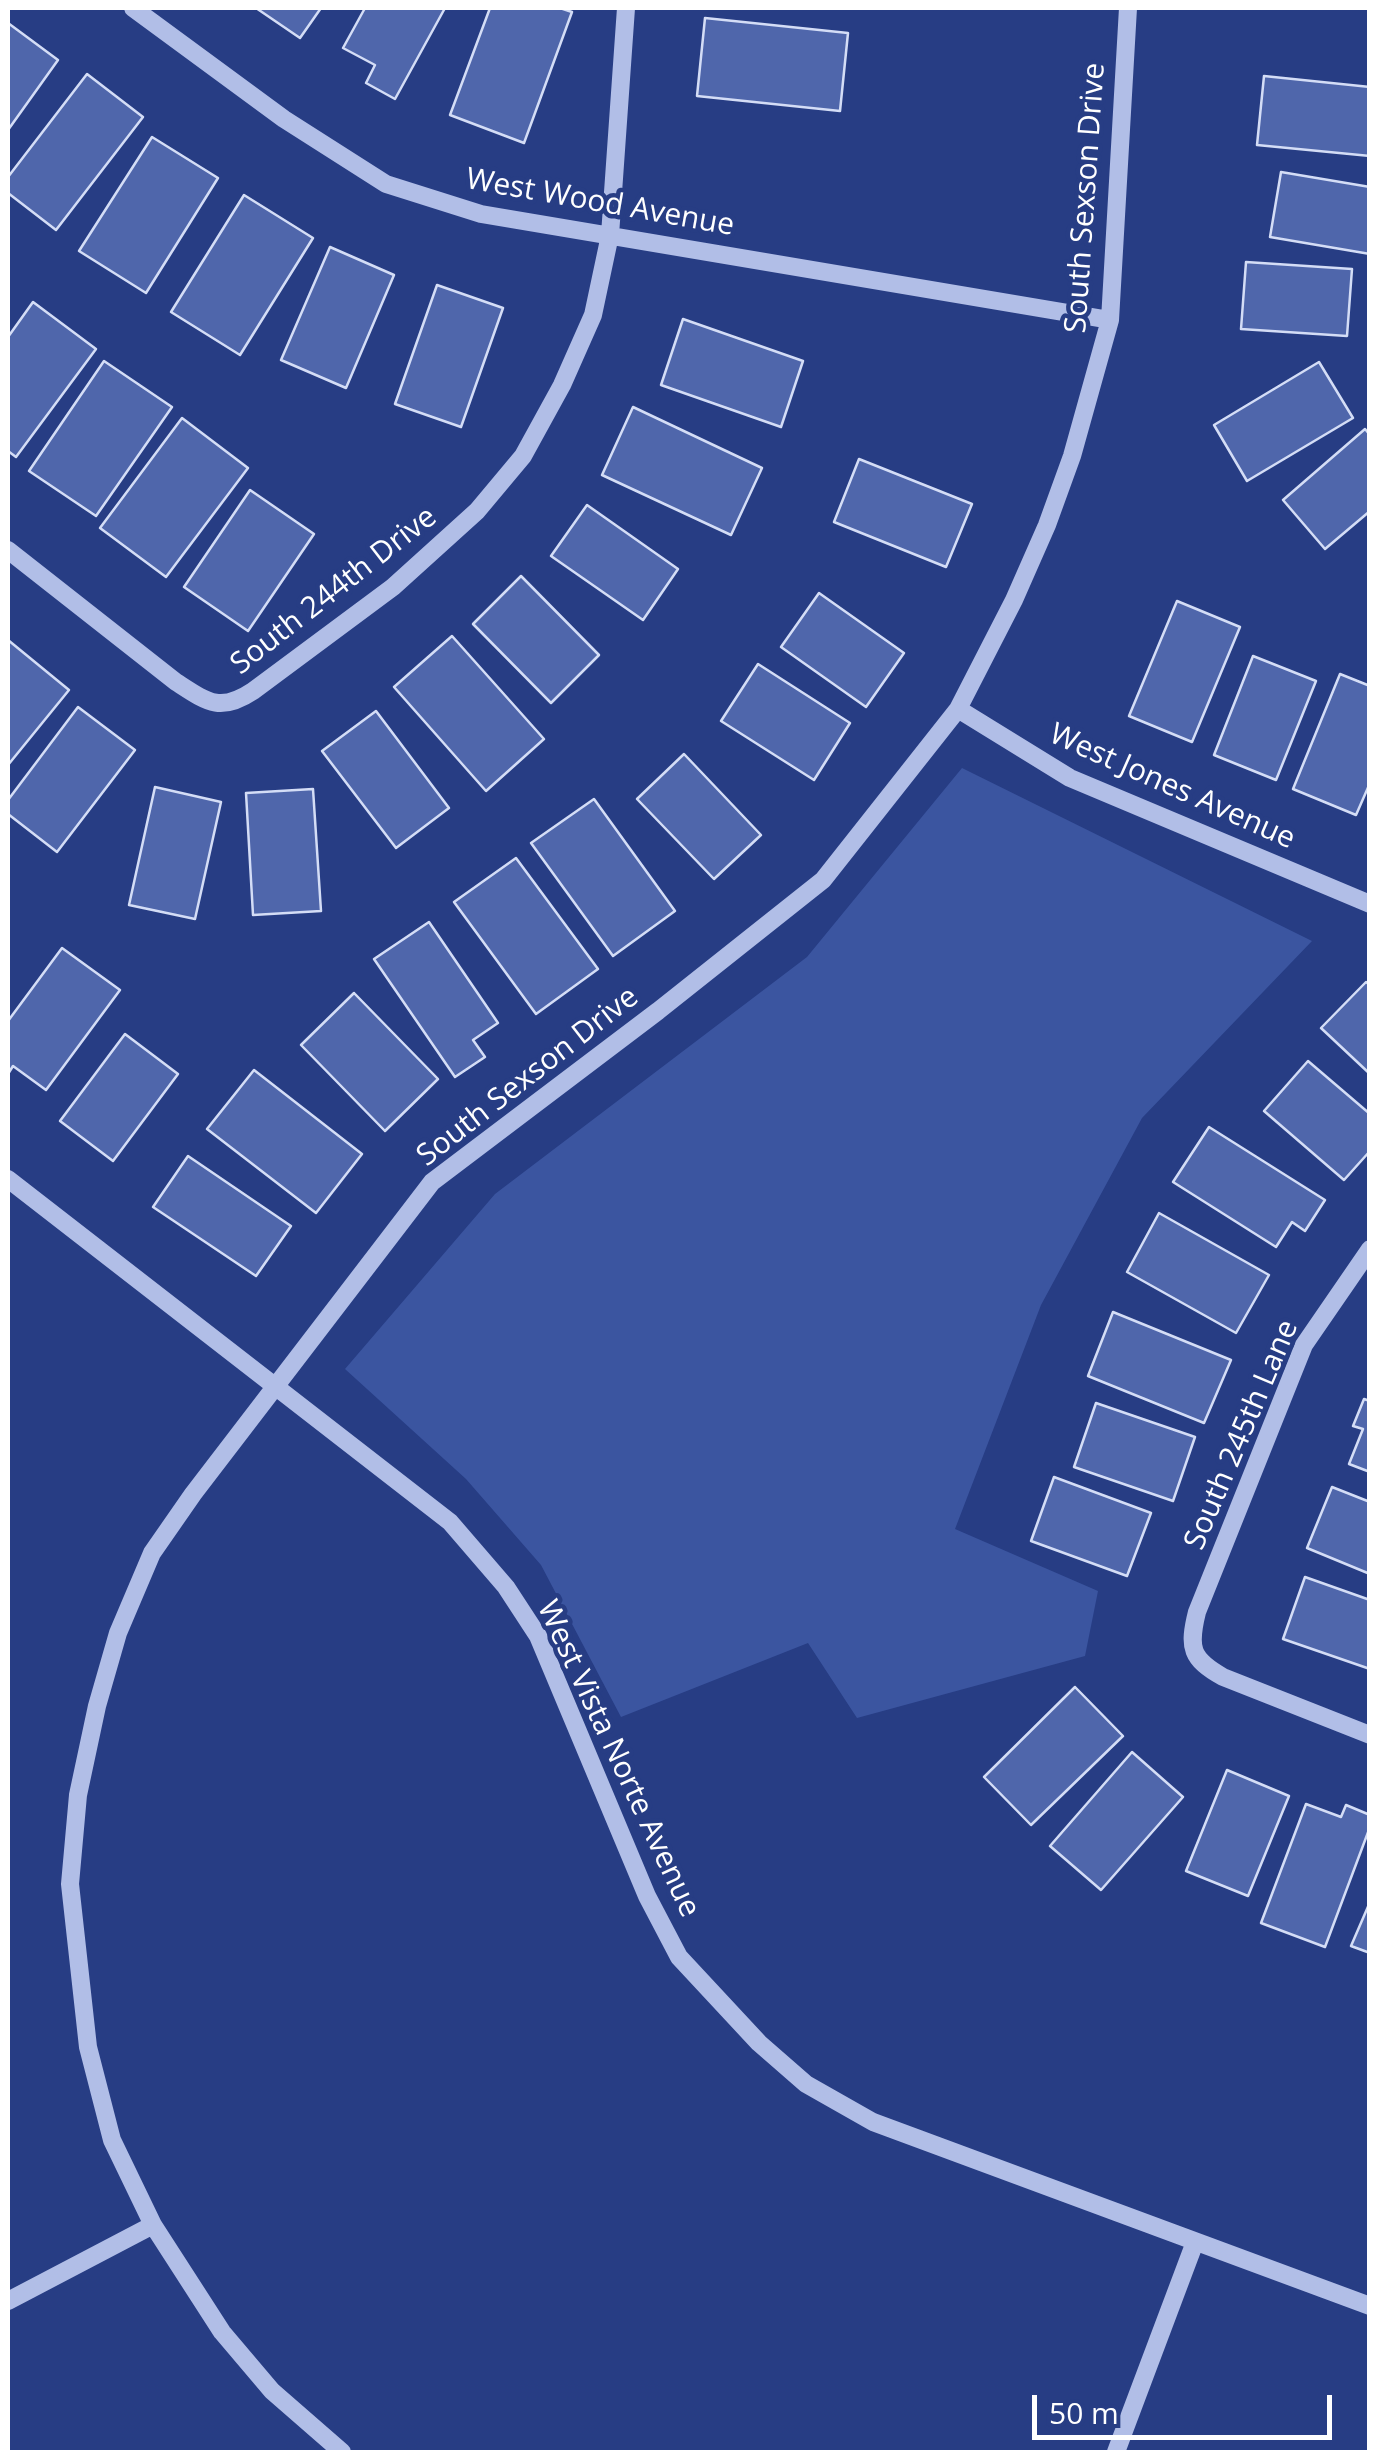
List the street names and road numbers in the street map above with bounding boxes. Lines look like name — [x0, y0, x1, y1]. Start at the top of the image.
street label: South Sexson Drive — [1059, 62, 1113, 334]
street label: West Wood Avenue — [463, 162, 737, 244]
street label: South 244th Drive — [224, 499, 444, 683]
street label: West Jones Avenue — [1044, 717, 1300, 857]
street label: South Sexson Drive — [410, 979, 646, 1175]
street label: South 245th Lane — [1177, 1315, 1307, 1555]
street label: West Vista Norte Avenue — [529, 1595, 707, 1923]

